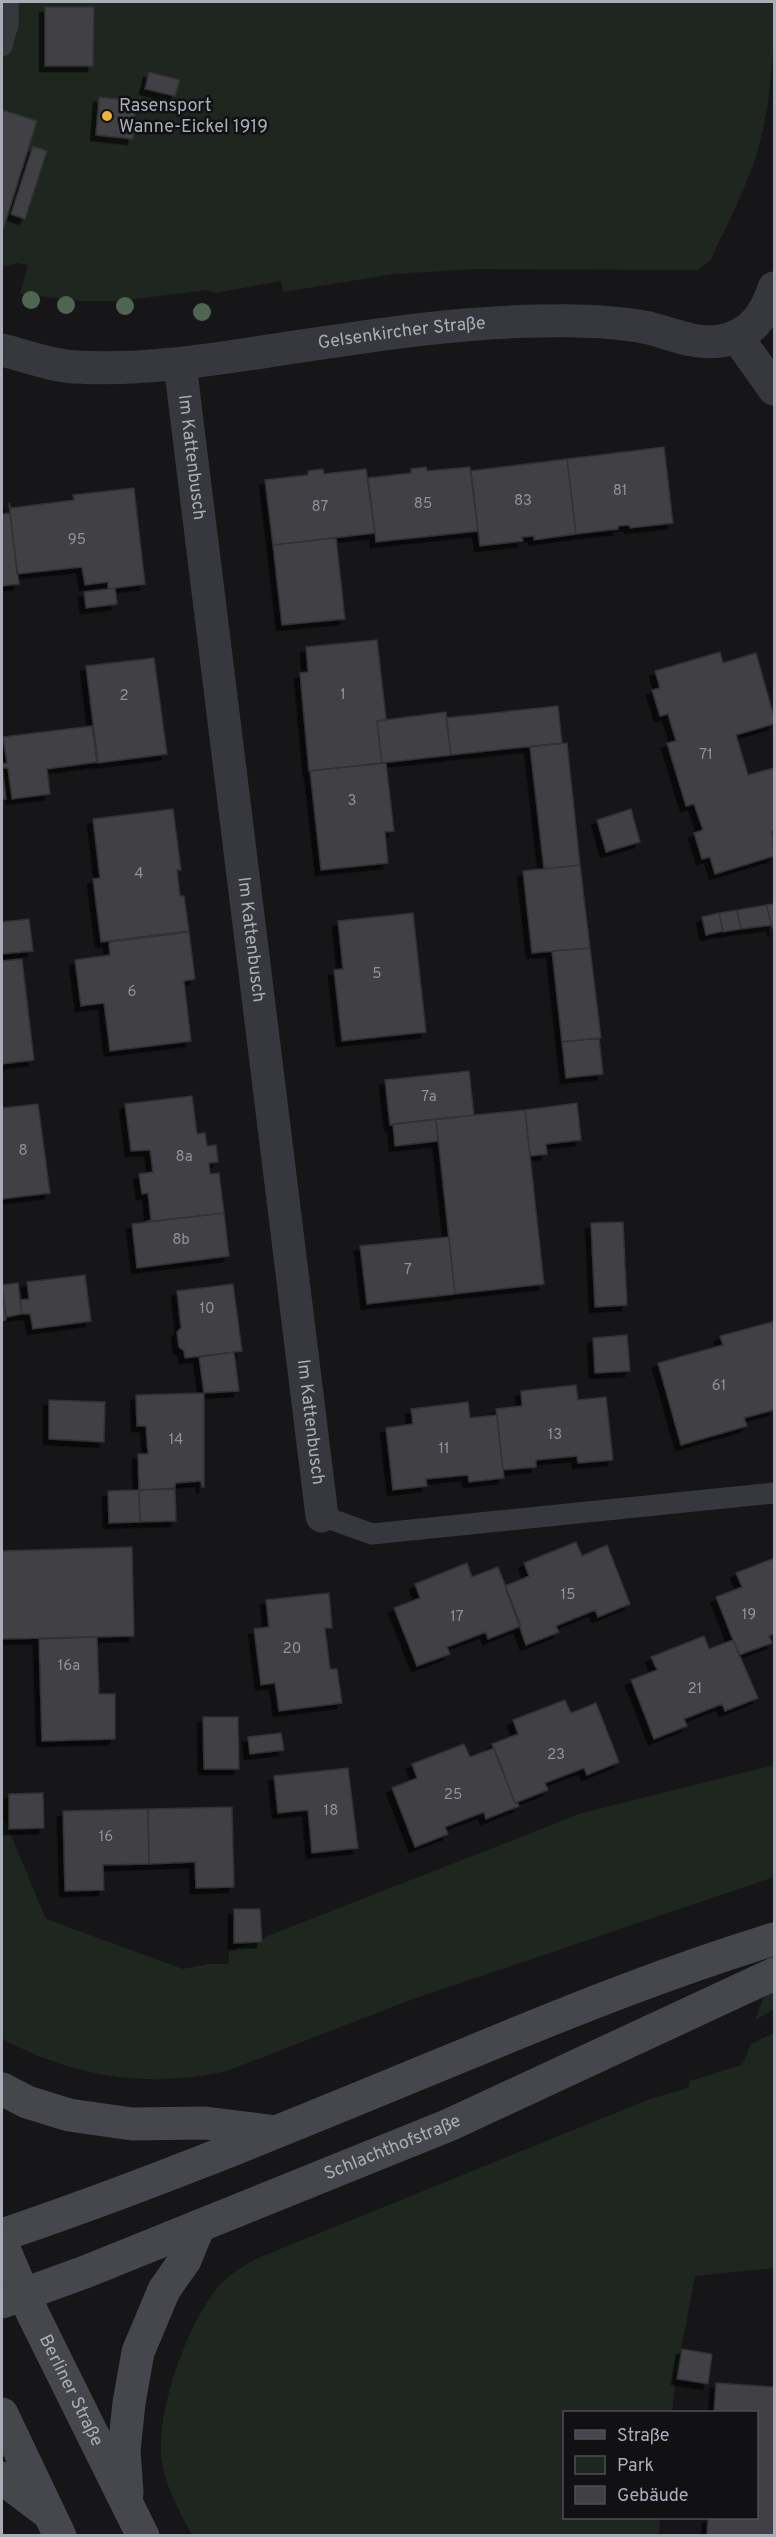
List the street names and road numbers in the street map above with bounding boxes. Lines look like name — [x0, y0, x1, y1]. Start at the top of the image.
street label: Gelsenkircher Straße — [316, 312, 486, 355]
street label: Im Kattenbusch — [172, 393, 211, 521]
street label: Im Kattenbusch — [232, 876, 270, 1004]
street label: Im Kattenbusch — [291, 1358, 330, 1486]
street label: Schlachthofstraße — [321, 2110, 465, 2186]
street label: Berliner Straße — [33, 2331, 108, 2450]

